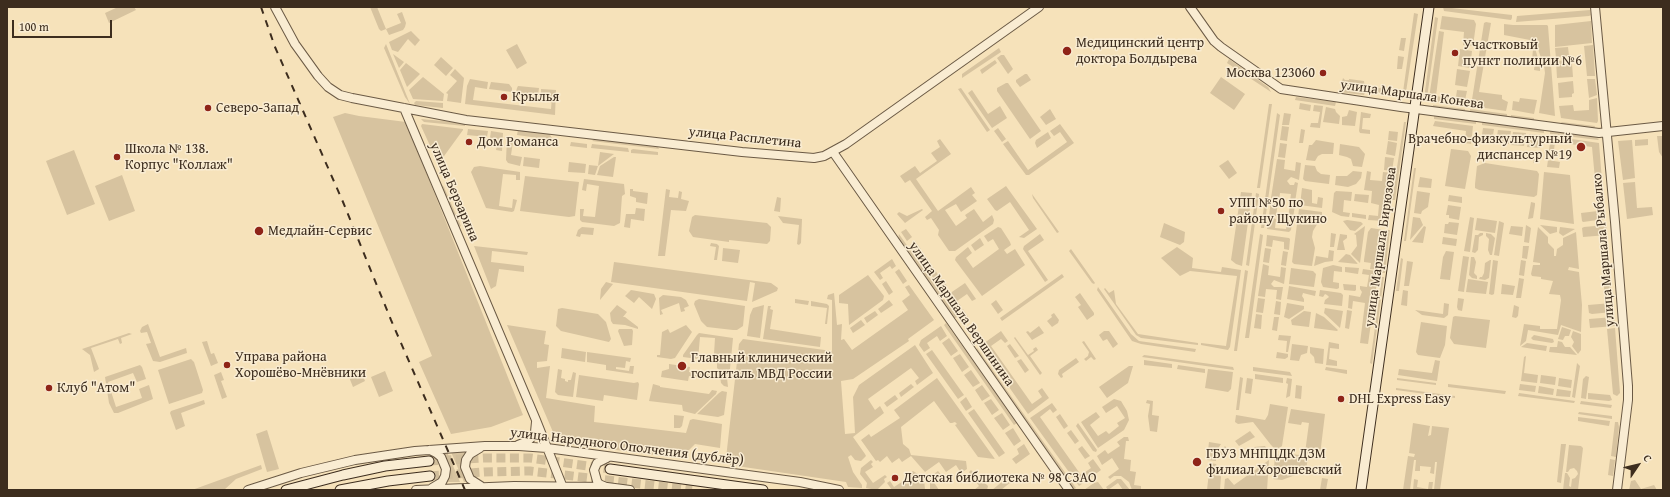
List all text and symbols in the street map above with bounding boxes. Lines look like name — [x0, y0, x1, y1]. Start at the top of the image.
scale bar — [14, 12, 114, 38]
text: 100 m — [19, 18, 49, 35]
place label: Медицинский центр доктора Болдырева — [1076, 35, 1204, 68]
place label: Участковый пункт полиции №6 — [1463, 37, 1582, 70]
marker: Медицинский центр доктора Болдырева — [1061, 45, 1073, 57]
marker: Участковый пункт полиции №6 — [1450, 48, 1460, 58]
place label: Москва 123060 — [1226, 65, 1315, 81]
marker: Москва 123060 — [1318, 68, 1328, 78]
street label: улица Маршала Конева — [1339, 77, 1485, 113]
place label: Крылья — [512, 89, 559, 105]
marker: Крылья — [499, 92, 509, 102]
place label: Северо-Запад — [216, 100, 299, 116]
marker: Северо-Запад — [203, 103, 213, 113]
street label: улица Расплетина — [688, 124, 802, 152]
place label: Врачебно-физкультурный диспансер №19 — [1408, 131, 1572, 164]
place label: Дом Романса — [477, 134, 559, 150]
marker: Дом Романса — [464, 137, 474, 147]
street label: улица Берзарина — [425, 140, 483, 244]
place label: Школа № 138. Корпус "Коллаж" — [125, 141, 233, 174]
marker: Врачебно-физкультурный диспансер №19 — [1575, 141, 1587, 153]
marker: Школа № 138. Корпус "Коллаж" — [112, 152, 122, 162]
street label: улица Маршала Бирюзова — [1361, 166, 1401, 328]
street label: улица Маршала Рыбалко — [1589, 172, 1619, 328]
place label: УПП №50 по району Щукино — [1229, 195, 1327, 228]
marker: УПП №50 по району Щукино — [1216, 206, 1226, 216]
place label: Медлайн-Сервис — [268, 223, 372, 239]
marker: Медлайн-Сервис — [253, 225, 265, 237]
street label: улица Маршала Вершинина — [905, 238, 1017, 390]
place label: Управа района Хорошёво-Мнёвники — [235, 349, 366, 382]
place label: Главный клинический госпиталь МВД России — [691, 350, 832, 382]
marker: Управа района Хорошёво-Мнёвники — [222, 360, 232, 370]
marker: Главный клинический госпиталь МВД России — [676, 360, 688, 372]
place label: Клуб "Атом" — [57, 380, 135, 396]
marker: Клуб "Атом" — [44, 383, 54, 393]
place label: DHL Express Easy — [1349, 391, 1451, 407]
marker: DHL Express Easy — [1336, 394, 1346, 404]
street label: улица Народного Ополчения (дублёр) — [509, 424, 745, 470]
north arrow — [1618, 445, 1658, 485]
place label: ГБУЗ МНПЦДК ДЗМ филиал Хорошевский — [1206, 446, 1342, 478]
text: С — [1639, 451, 1656, 465]
marker: ГБУЗ МНПЦДК ДЗМ филиал Хорошевский — [1191, 456, 1203, 468]
place label: Детская библиотека № 98 СЗАО — [903, 470, 1097, 486]
marker: Детская библиотека № 98 СЗАО — [890, 473, 900, 483]

